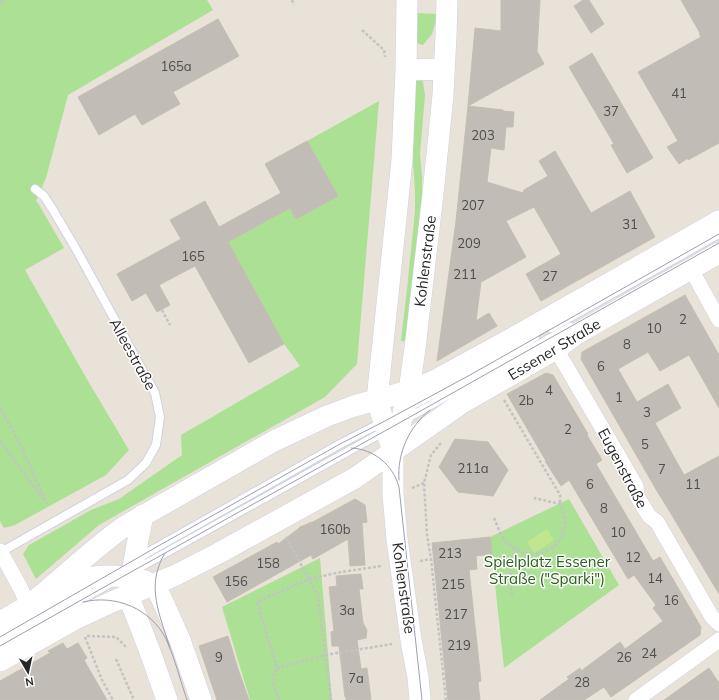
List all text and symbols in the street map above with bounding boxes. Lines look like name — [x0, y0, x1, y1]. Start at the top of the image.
house number: 165a — [160, 58, 192, 74]
house number: 41 — [671, 85, 687, 101]
house number: 37 — [603, 103, 619, 119]
house number: 203 — [471, 127, 495, 143]
house number: 207 — [461, 197, 485, 213]
street label: Kohlenstraße — [410, 214, 440, 308]
house number: 31 — [622, 216, 638, 232]
house number: 209 — [457, 235, 481, 251]
house number: 165 — [181, 248, 205, 264]
house number: 211 — [453, 266, 477, 282]
house number: 27 — [542, 268, 558, 284]
house number: 2 — [679, 311, 687, 327]
street label: Essener Straße — [504, 314, 604, 384]
street label: Alleestraße — [106, 315, 160, 393]
house number: 10 — [646, 320, 662, 336]
house number: 8 — [623, 336, 631, 352]
house number: 6 — [597, 358, 605, 374]
house number: 4 — [545, 382, 553, 398]
house number: 1 — [615, 389, 623, 405]
house number: 2b — [518, 392, 534, 408]
house number: 3 — [643, 404, 651, 420]
house number: 2 — [564, 421, 572, 437]
street label: Eugenstraße — [594, 425, 652, 511]
house number: 5 — [641, 436, 649, 452]
house number: 211a — [457, 460, 489, 476]
house number: 7 — [658, 461, 666, 477]
house number: 6 — [586, 476, 594, 492]
house number: 11 — [685, 476, 701, 492]
house number: 8 — [600, 500, 608, 516]
house number: 160b — [319, 521, 351, 537]
house number: 10 — [610, 524, 626, 540]
street label: Kohlenstraße — [388, 541, 420, 635]
house number: 213 — [438, 545, 462, 561]
house number: 12 — [625, 549, 641, 565]
park label: Spielplatz Essener Straße ("Sparki") — [484, 552, 611, 588]
house number: 158 — [256, 555, 280, 571]
house number: 14 — [647, 570, 663, 586]
house number: 156 — [224, 573, 248, 589]
house number: 215 — [441, 576, 465, 592]
house number: 16 — [663, 592, 679, 608]
house number: 3a — [339, 602, 355, 618]
house number: 217 — [444, 606, 468, 622]
house number: 219 — [447, 637, 471, 653]
house number: 24 — [641, 645, 657, 661]
house number: 9 — [215, 649, 223, 665]
house number: 26 — [616, 649, 632, 665]
north arrow — [8, 652, 48, 692]
house number: 7a — [348, 670, 364, 686]
text: N — [24, 674, 35, 689]
house number: 28 — [574, 674, 590, 690]

